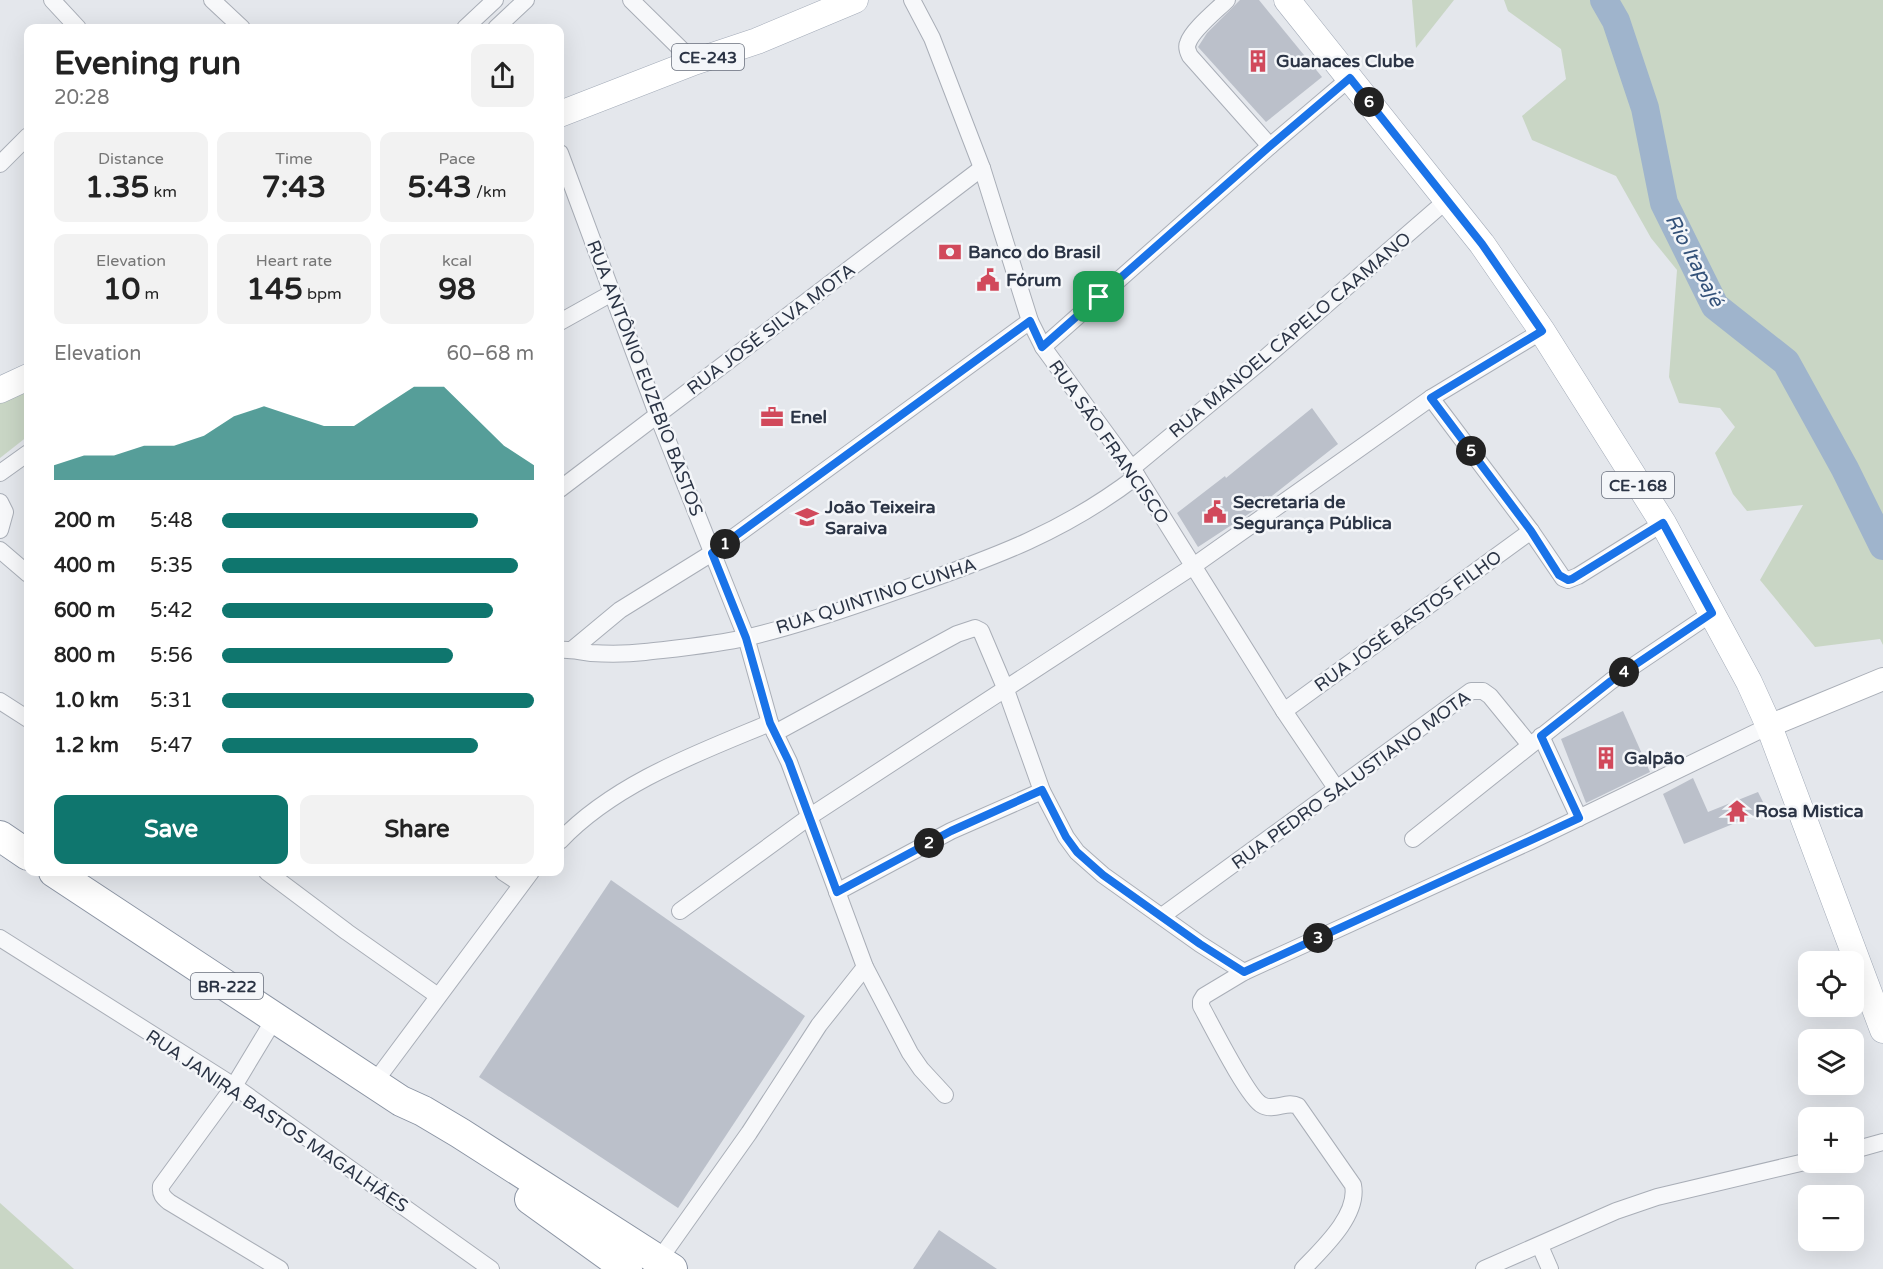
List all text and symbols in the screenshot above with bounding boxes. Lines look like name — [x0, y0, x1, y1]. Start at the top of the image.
text: Evening run — [54, 44, 241, 83]
button: share — [471, 44, 534, 107]
road number: CE-243 — [672, 44, 744, 70]
building icon: Guanaces Clube — [1245, 48, 1271, 74]
place label: Guanaces Clube — [1276, 50, 1414, 72]
text: 20:28 — [54, 86, 109, 110]
pin: 6 — [1354, 87, 1384, 117]
text: 6 — [1364, 92, 1374, 112]
text: Distance — [98, 149, 164, 169]
text: Time — [275, 149, 313, 169]
text: Pace — [439, 149, 475, 169]
text: 1.35 — [85, 169, 149, 206]
text: 7:43 — [262, 169, 326, 206]
text: 5:43 — [408, 169, 472, 206]
text: km — [149, 182, 177, 202]
text: /km — [472, 182, 506, 202]
water label: Rio Itapajé — [1660, 210, 1729, 312]
street label: RUA MANOEL CAPELO CAAMANO — [1165, 227, 1415, 443]
street label: RUA ANTÔNIO EUZEBIO BASTOS — [582, 237, 708, 519]
bank icon: Banco do Brasil — [937, 239, 963, 265]
place label: Banco do Brasil — [968, 241, 1101, 263]
text: Elevation — [96, 251, 166, 271]
text: Heart rate — [256, 251, 332, 271]
text: kcal — [442, 251, 472, 271]
street label: RUA JOSÉ SILVA MOTA — [683, 259, 859, 399]
public building icon: Fórum — [975, 267, 1001, 293]
place label: Fórum — [1006, 269, 1062, 291]
text: 10 — [103, 271, 140, 308]
text: 145 — [246, 271, 303, 308]
text: 98 — [438, 271, 476, 308]
pin — [1073, 271, 1124, 322]
icon: arrive — [1082, 280, 1115, 313]
text: m — [140, 284, 159, 304]
text: bpm — [303, 284, 342, 304]
text: Elevation — [54, 342, 141, 366]
text: 60–68 m — [447, 342, 534, 366]
street label: RUA SÃO FRANCISCO — [1044, 356, 1174, 528]
office icon: Enel — [759, 404, 785, 430]
place label: Enel — [790, 406, 827, 428]
pin: 5 — [1456, 436, 1486, 466]
text: 5 — [1466, 441, 1476, 461]
road number: CE-168 — [1602, 472, 1674, 498]
place label: Secretaria de Segurança Pública — [1233, 491, 1392, 534]
place label: João Teixeira Saraiva — [824, 496, 936, 539]
public building icon: Secretaria de Segurança Pública — [1202, 499, 1228, 525]
school or university icon: João Teixeira Saraiva — [794, 504, 820, 530]
text: 200 m — [54, 509, 115, 533]
text: 5:48 — [150, 509, 193, 533]
pin: 1 — [710, 529, 740, 559]
text: 1 — [720, 534, 730, 554]
street label: RUA JOSÉ BASTOS FILHO — [1310, 546, 1506, 696]
street label: RUA QUINTINO CUNHA — [773, 553, 979, 639]
text: 400 m — [54, 554, 115, 578]
text: 5:35 — [150, 554, 193, 578]
text: 600 m — [54, 599, 115, 623]
text: 5:42 — [150, 599, 193, 623]
text: 800 m — [54, 644, 115, 668]
text: 5:56 — [150, 644, 193, 668]
pin: 4 — [1609, 657, 1639, 687]
text: 4 — [1619, 662, 1629, 682]
street label: RUA PEDRO SALUSTIANO MOTA — [1227, 686, 1475, 874]
text: 1.0 km — [54, 689, 119, 713]
text: 5:31 — [150, 689, 193, 713]
text: 1.2 km — [54, 734, 119, 758]
text: 5:47 — [150, 734, 193, 758]
building icon: Galpão — [1593, 745, 1619, 771]
place label: Galpão — [1624, 747, 1685, 769]
button: Save — [54, 795, 288, 864]
button: Share — [300, 795, 534, 864]
temple icon: Rosa Mistica — [1724, 798, 1750, 824]
place label: Rosa Mistica — [1755, 800, 1864, 822]
pin: 2 — [914, 828, 944, 858]
text: 2 — [924, 833, 934, 853]
pin: 3 — [1303, 923, 1333, 953]
text: 3 — [1313, 928, 1323, 948]
map controls — [1798, 951, 1864, 1251]
button: locate — [1798, 951, 1864, 1017]
road number: BR-222 — [191, 973, 263, 999]
street label: RUA JANIRA BASTOS MAGALHÃES — [142, 1025, 412, 1217]
button: layers — [1798, 1029, 1864, 1095]
button: + — [1798, 1107, 1864, 1173]
button: − — [1798, 1185, 1864, 1251]

